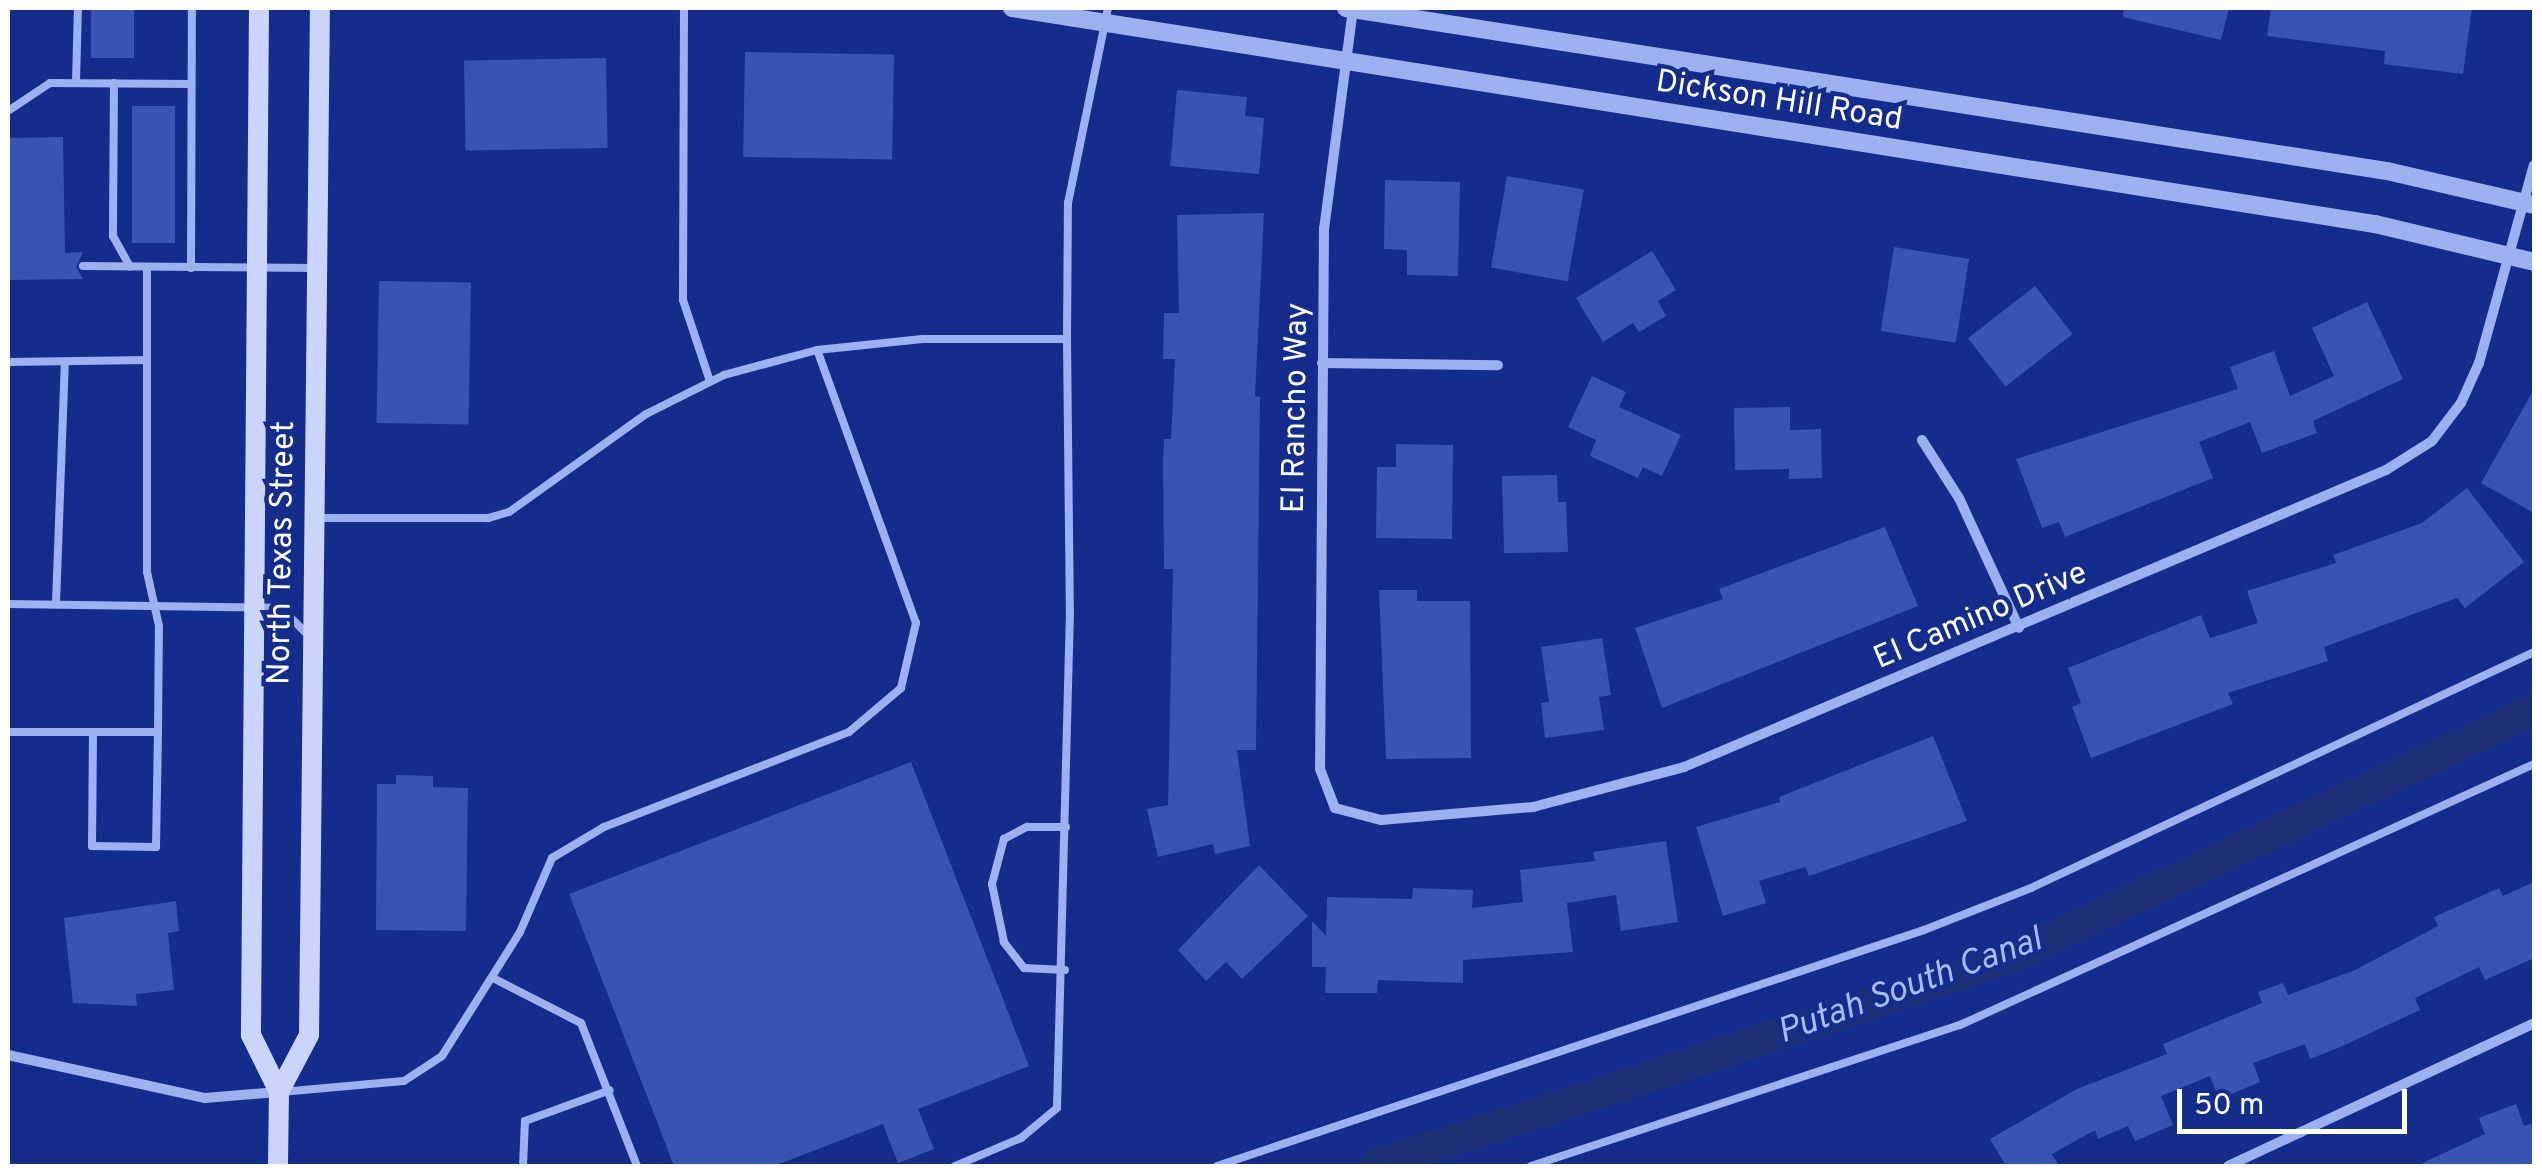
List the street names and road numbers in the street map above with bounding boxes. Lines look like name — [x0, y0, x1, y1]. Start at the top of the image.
street label: Dickson Hill Road — [1653, 64, 1905, 140]
street label: El Rancho Way — [1276, 302, 1318, 514]
street label: North Texas Street — [261, 420, 305, 686]
street label: El Camino Drive — [1869, 555, 2093, 679]

